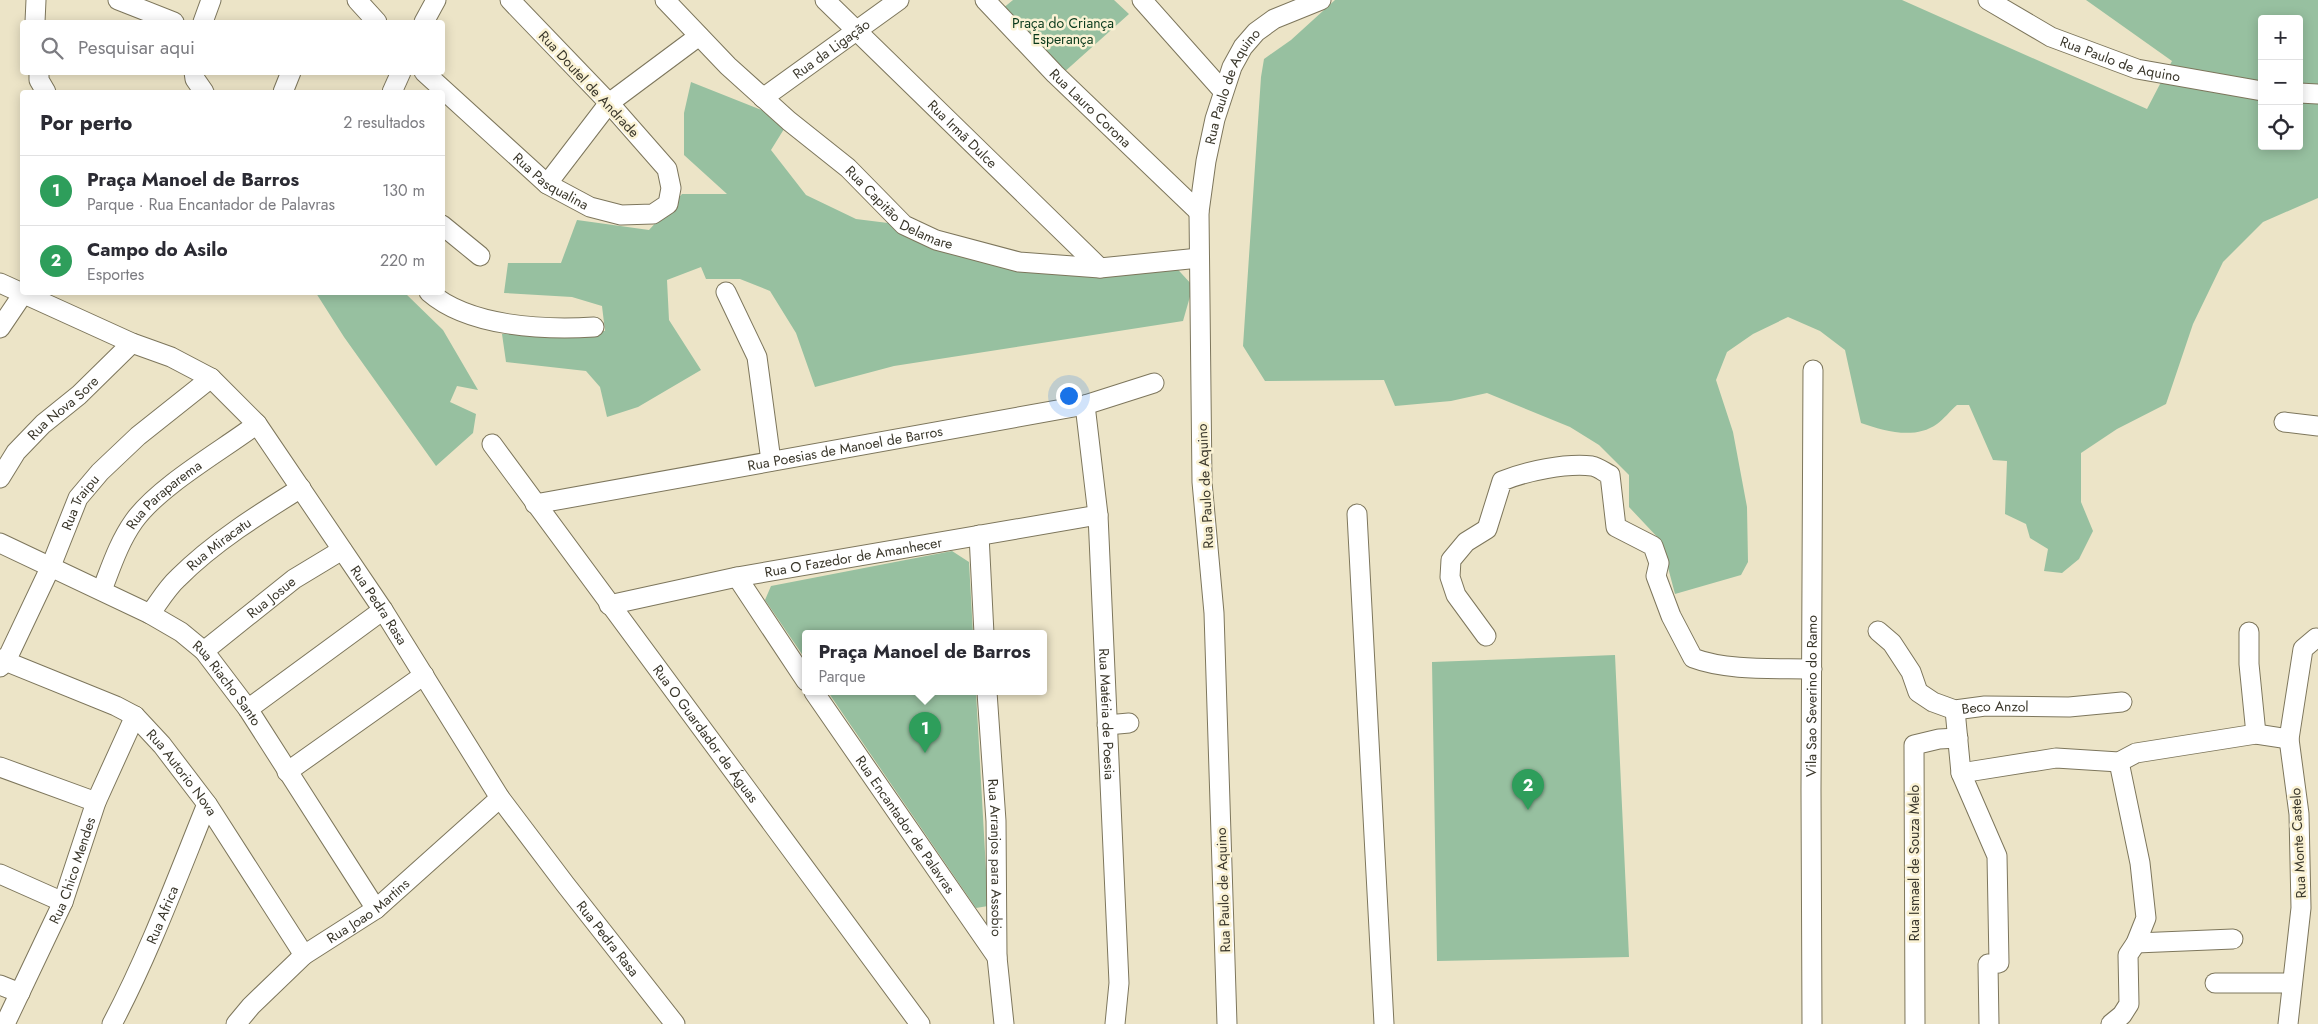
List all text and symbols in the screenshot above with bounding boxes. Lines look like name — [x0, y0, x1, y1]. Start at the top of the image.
park label: Praça do Criança Esperança — [1012, 13, 1114, 49]
street label: Rua da Ligação — [788, 14, 874, 84]
map controls — [2258, 15, 2303, 150]
button: + — [2258, 15, 2303, 60]
search box — [20, 20, 445, 75]
street label: Rua Paulo de Aquino — [1200, 24, 1265, 146]
street label: Rua Doutel de Andrade — [534, 26, 644, 142]
street label: Rua Paulo de Aquino — [2057, 31, 2182, 87]
icon: search — [38, 34, 66, 62]
text: Pesquisar aqui — [78, 34, 195, 61]
button: − — [2258, 60, 2303, 105]
street label: Rua Lauro Corona — [1045, 64, 1136, 152]
street label: Rua Irmã Dulce — [923, 95, 1002, 173]
button: locate — [2258, 105, 2303, 150]
text: Por perto — [40, 108, 132, 138]
text: 2 resultados — [343, 111, 425, 134]
street label: Rua Pasqualina — [509, 148, 592, 215]
street label: Rua Capitão Delamare — [841, 161, 955, 254]
text: Praça Manoel de Barros — [87, 166, 299, 193]
text: 1 — [52, 179, 60, 202]
text: 130 m — [382, 179, 425, 202]
text: Parque · Rua Encantador de Palavras — [87, 193, 335, 216]
text: Campo do Asilo — [87, 236, 228, 263]
text: 2 — [51, 249, 61, 272]
text: 220 m — [380, 249, 425, 272]
text: Esportes — [87, 263, 144, 286]
street label: Rua Nova Sore — [23, 371, 103, 444]
your location — [1056, 383, 1082, 409]
street label: Rua Poesias de Manoel de Barros — [746, 421, 945, 476]
street label: Rua Paulo de Aquino — [1192, 423, 1218, 549]
street label: Rua Paraparema — [121, 455, 206, 533]
street label: Rua Traipu — [56, 470, 104, 533]
street label: Rua Miracatu — [182, 512, 255, 575]
street label: Rua O Fazedor de Amanhecer — [763, 532, 944, 582]
street label: Rua Pedra Rasa — [346, 561, 412, 649]
street label: Rua Josue — [242, 572, 300, 623]
street label: Vila Sao Severino do Ramo — [1801, 615, 1822, 777]
popup — [802, 630, 1047, 695]
street label: Rua Riacho Santo — [188, 636, 266, 730]
text: Praça Manoel de Barros — [818, 638, 1031, 665]
street label: Rua Matéria de Poesia — [1094, 648, 1120, 780]
street label: Rua O Guardador de Águas — [648, 661, 764, 807]
text: Parque — [818, 665, 865, 688]
street label: Beco Anzol — [1960, 696, 2029, 719]
pin: 1 — [909, 712, 941, 753]
street label: Rua Autorio Nova — [142, 724, 222, 820]
street label: Rua Encantador de Palavras — [851, 752, 960, 898]
pin: 2 — [1512, 769, 1544, 810]
street label: Rua Arranjos para Assobio — [983, 778, 1007, 937]
street label: Rua Ismael de Souza Melo — [1904, 784, 1924, 941]
street label: Rua Monte Castelo — [2285, 787, 2311, 899]
street label: Rua Chico Mendes — [44, 814, 100, 927]
street label: Rua Paulo de Aquino — [1211, 827, 1235, 953]
street label: Rua Joao Martins — [323, 873, 414, 948]
street label: Rua Africa — [141, 883, 183, 947]
street label: Rua Pedra Rasa — [572, 897, 644, 981]

